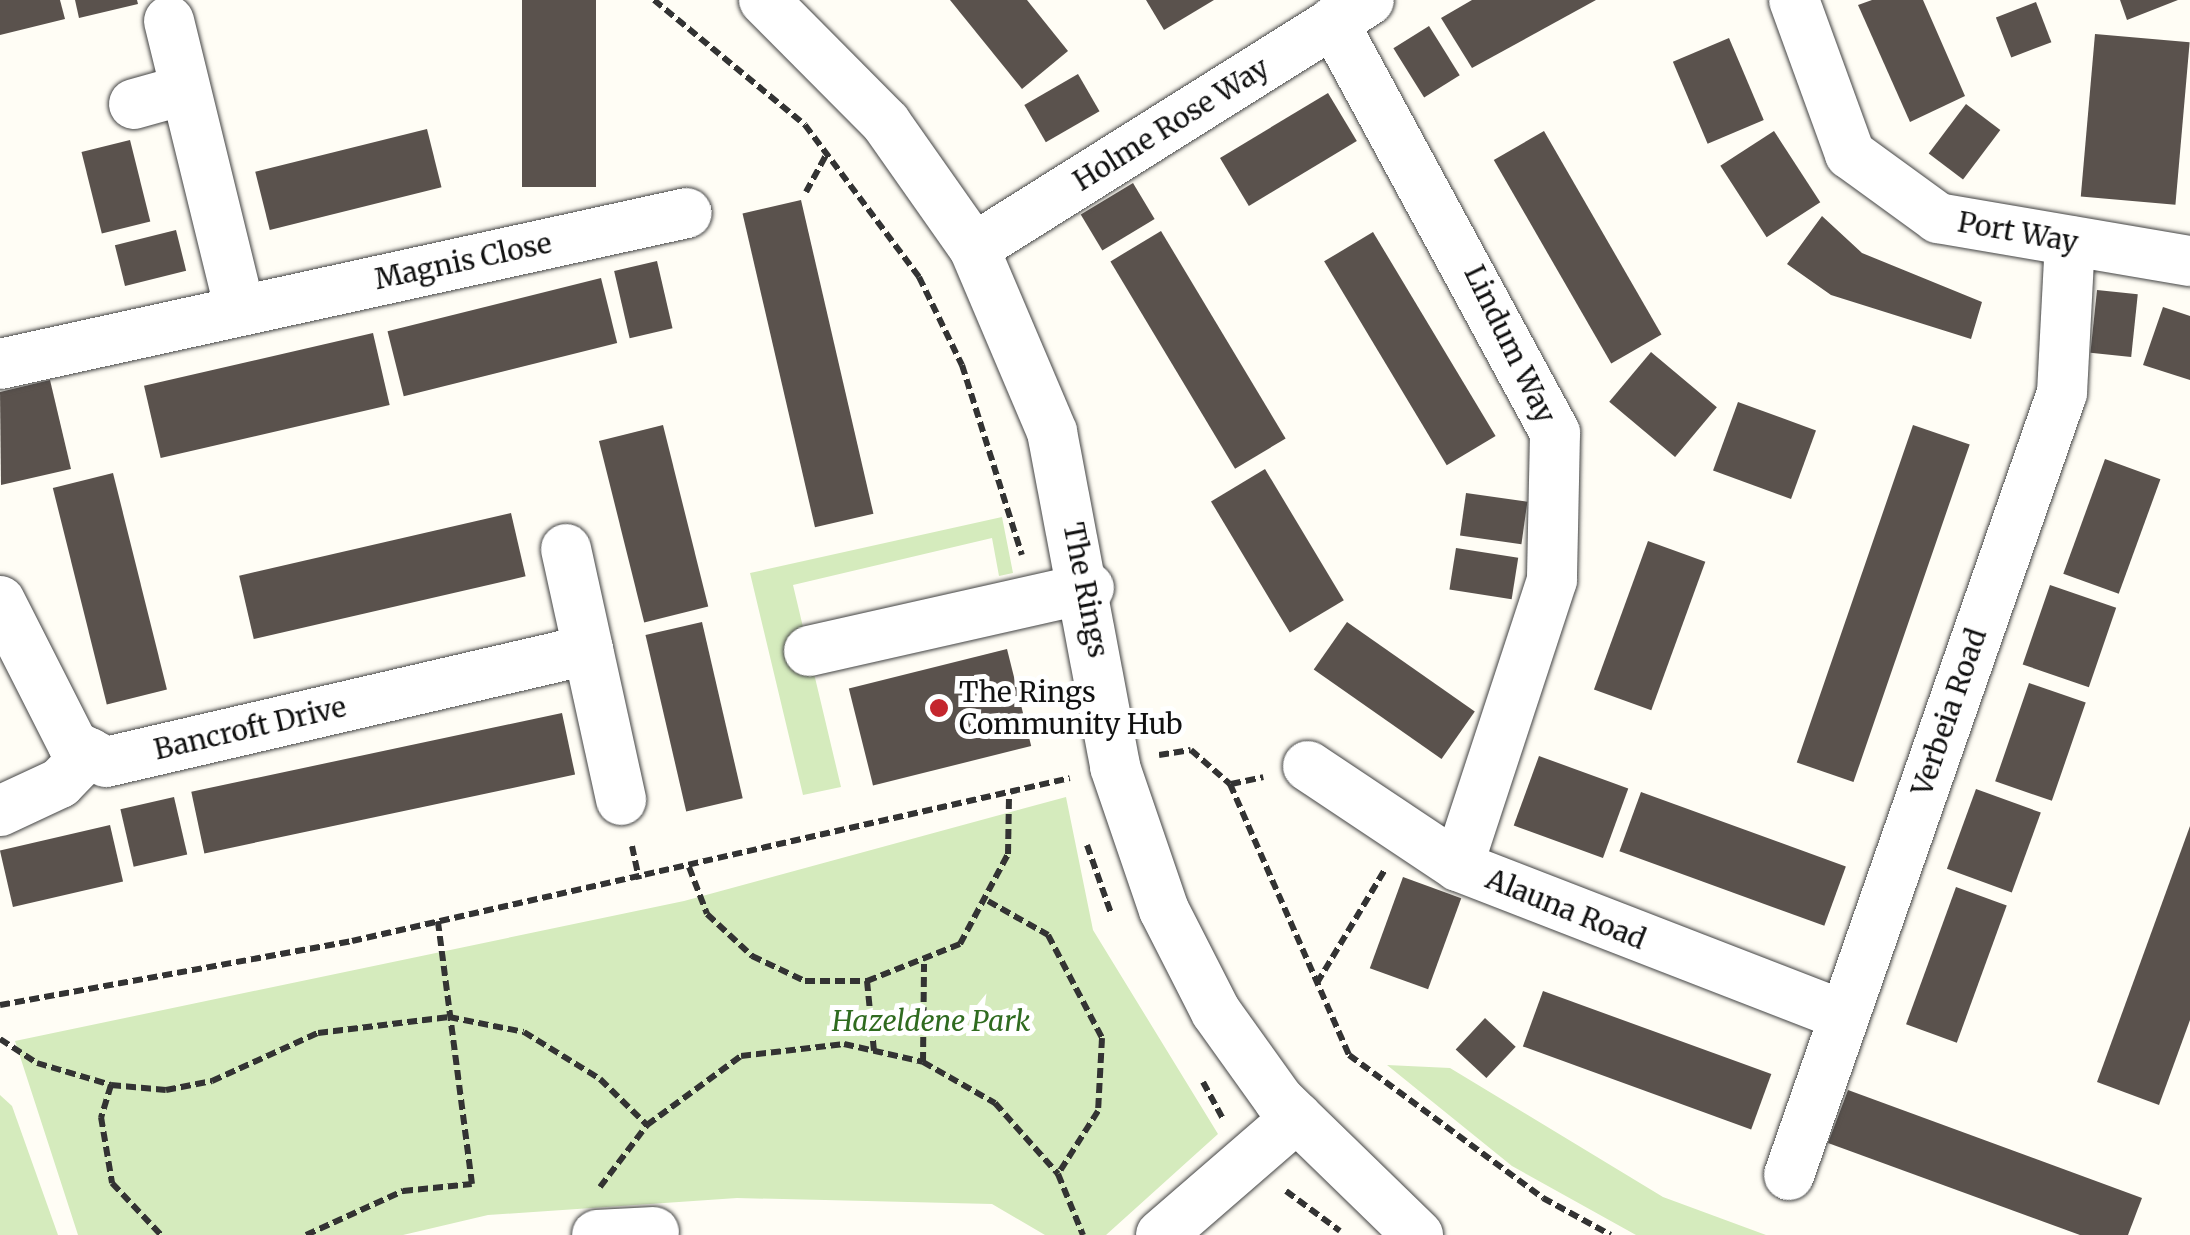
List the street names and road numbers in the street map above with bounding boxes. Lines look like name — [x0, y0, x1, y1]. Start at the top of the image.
street label: Holme Rose Way — [1067, 50, 1275, 198]
street label: Port Way — [1955, 205, 2081, 259]
street label: Magnis Close — [372, 226, 554, 296]
street label: Lindum Way — [1457, 260, 1563, 428]
street label: The Rings — [1056, 520, 1116, 660]
street label: Verbeia Road — [1905, 624, 1993, 800]
street label: Bancroft Drive — [151, 690, 349, 766]
street label: Alauna Road — [1481, 862, 1651, 956]

